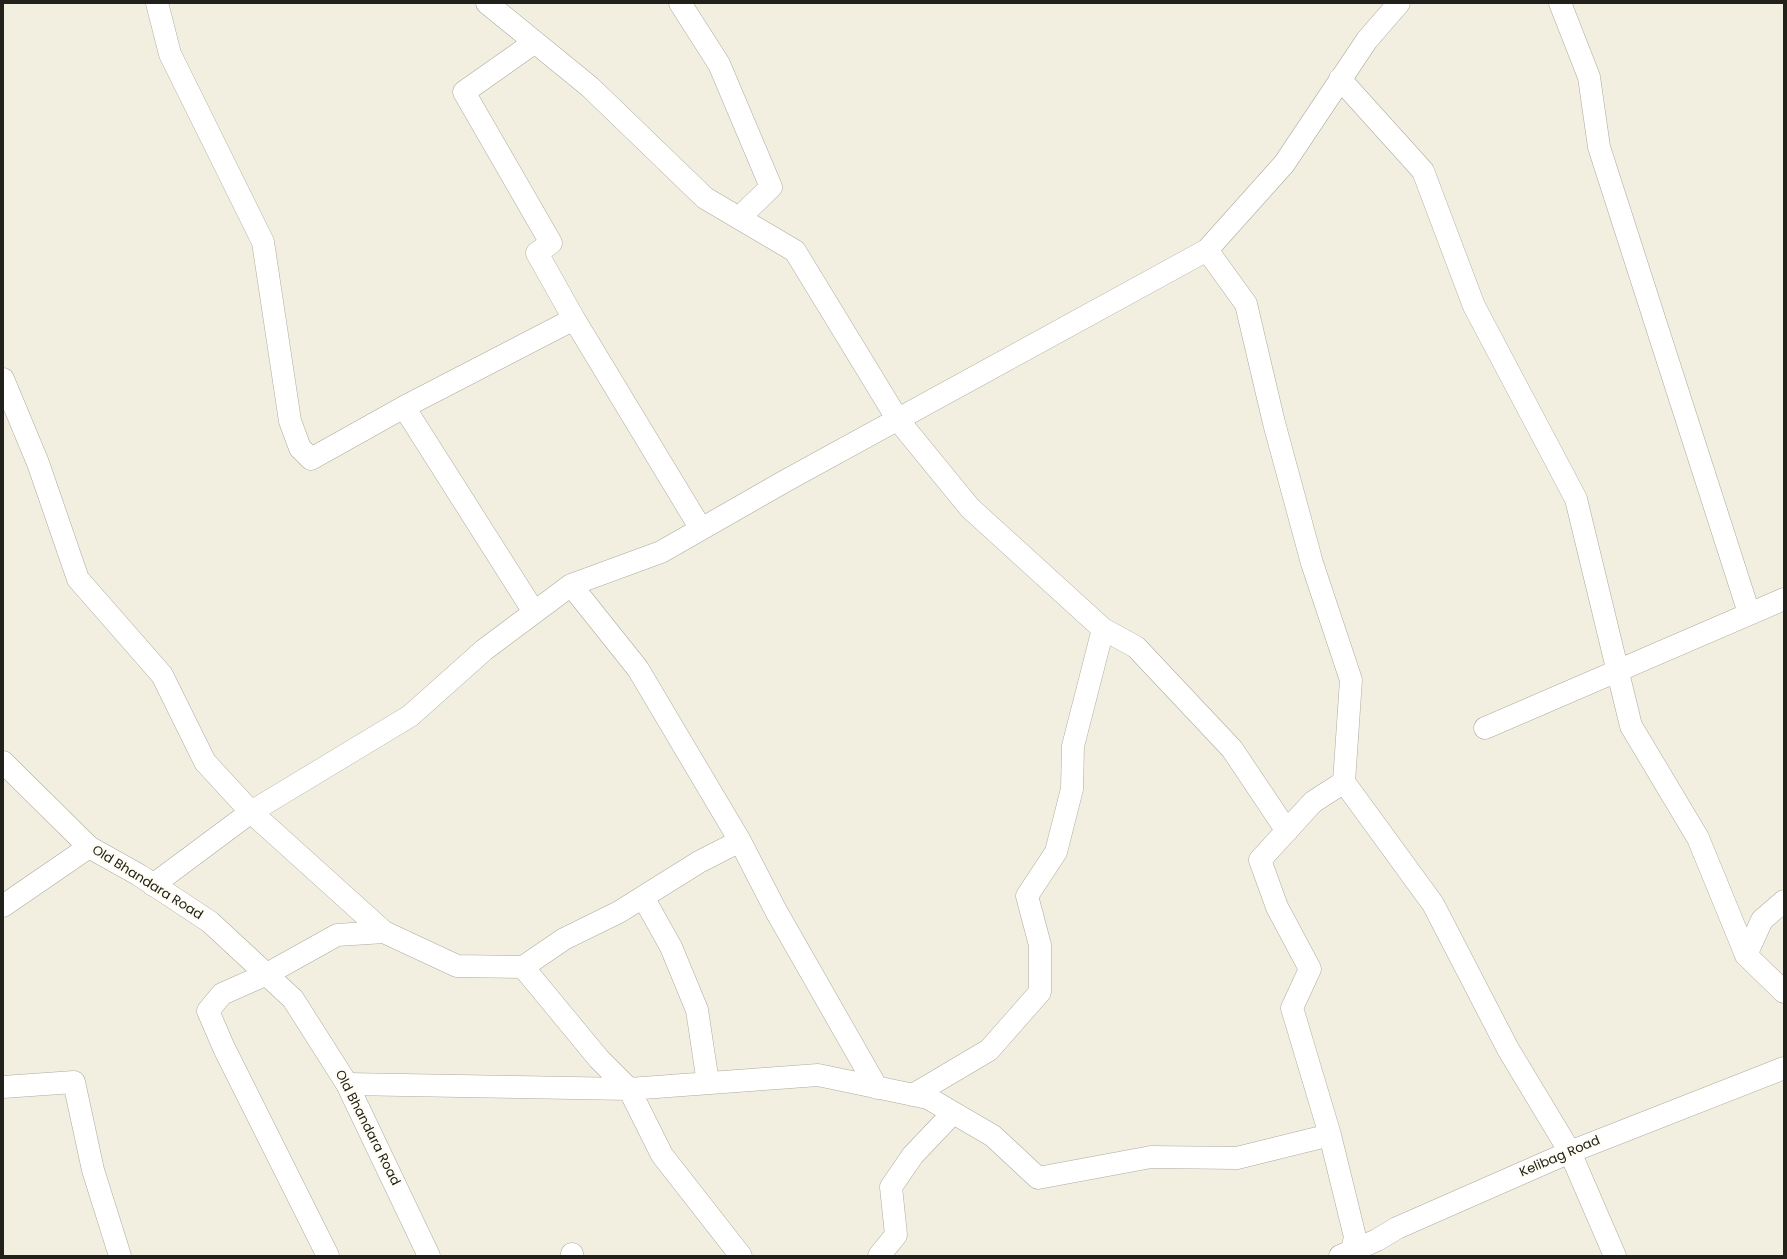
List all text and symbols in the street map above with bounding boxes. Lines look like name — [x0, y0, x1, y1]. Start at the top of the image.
street label: Old Bhandara Road — [89, 843, 205, 923]
street label: Old Bhandara Road — [331, 1068, 403, 1188]
street label: Kelibag Road — [1517, 1133, 1603, 1181]

